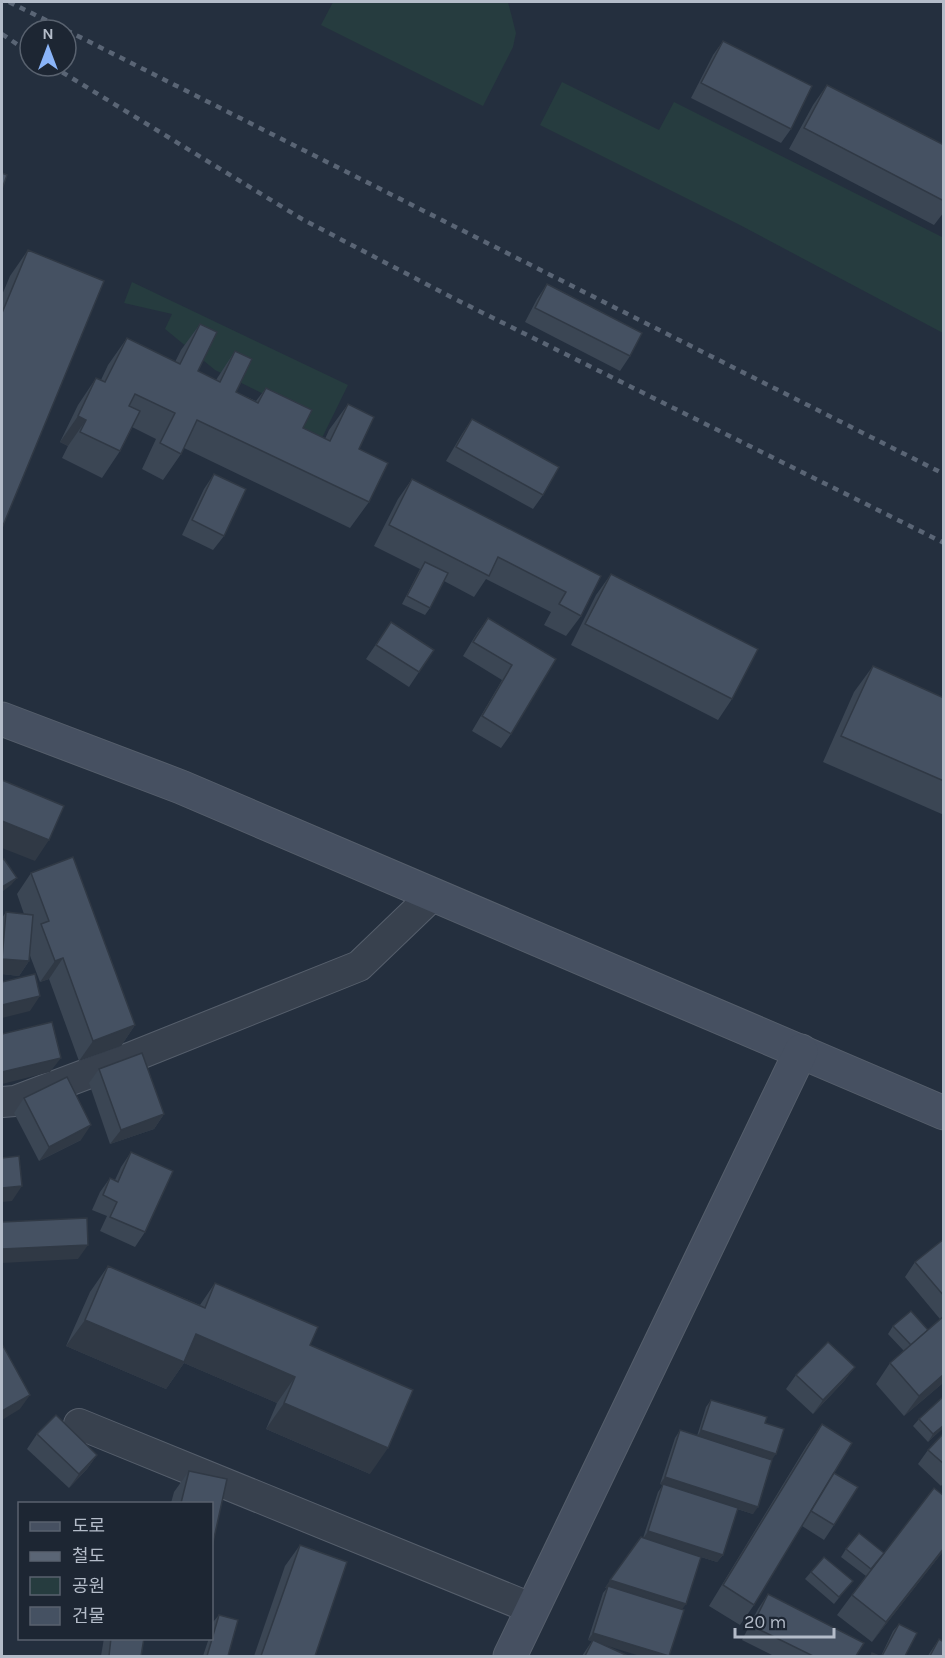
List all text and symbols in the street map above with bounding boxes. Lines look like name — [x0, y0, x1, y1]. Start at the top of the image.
north arrow — [18, 18, 78, 78]
text: N — [42, 24, 54, 43]
legend — [18, 1502, 213, 1640]
text: 도로 — [72, 1515, 105, 1537]
text: 철도 — [72, 1545, 105, 1567]
text: 공원 — [72, 1575, 105, 1597]
scale bar — [735, 1601, 834, 1639]
text: 건물 — [72, 1605, 105, 1627]
text: 20 m — [744, 1611, 786, 1633]

